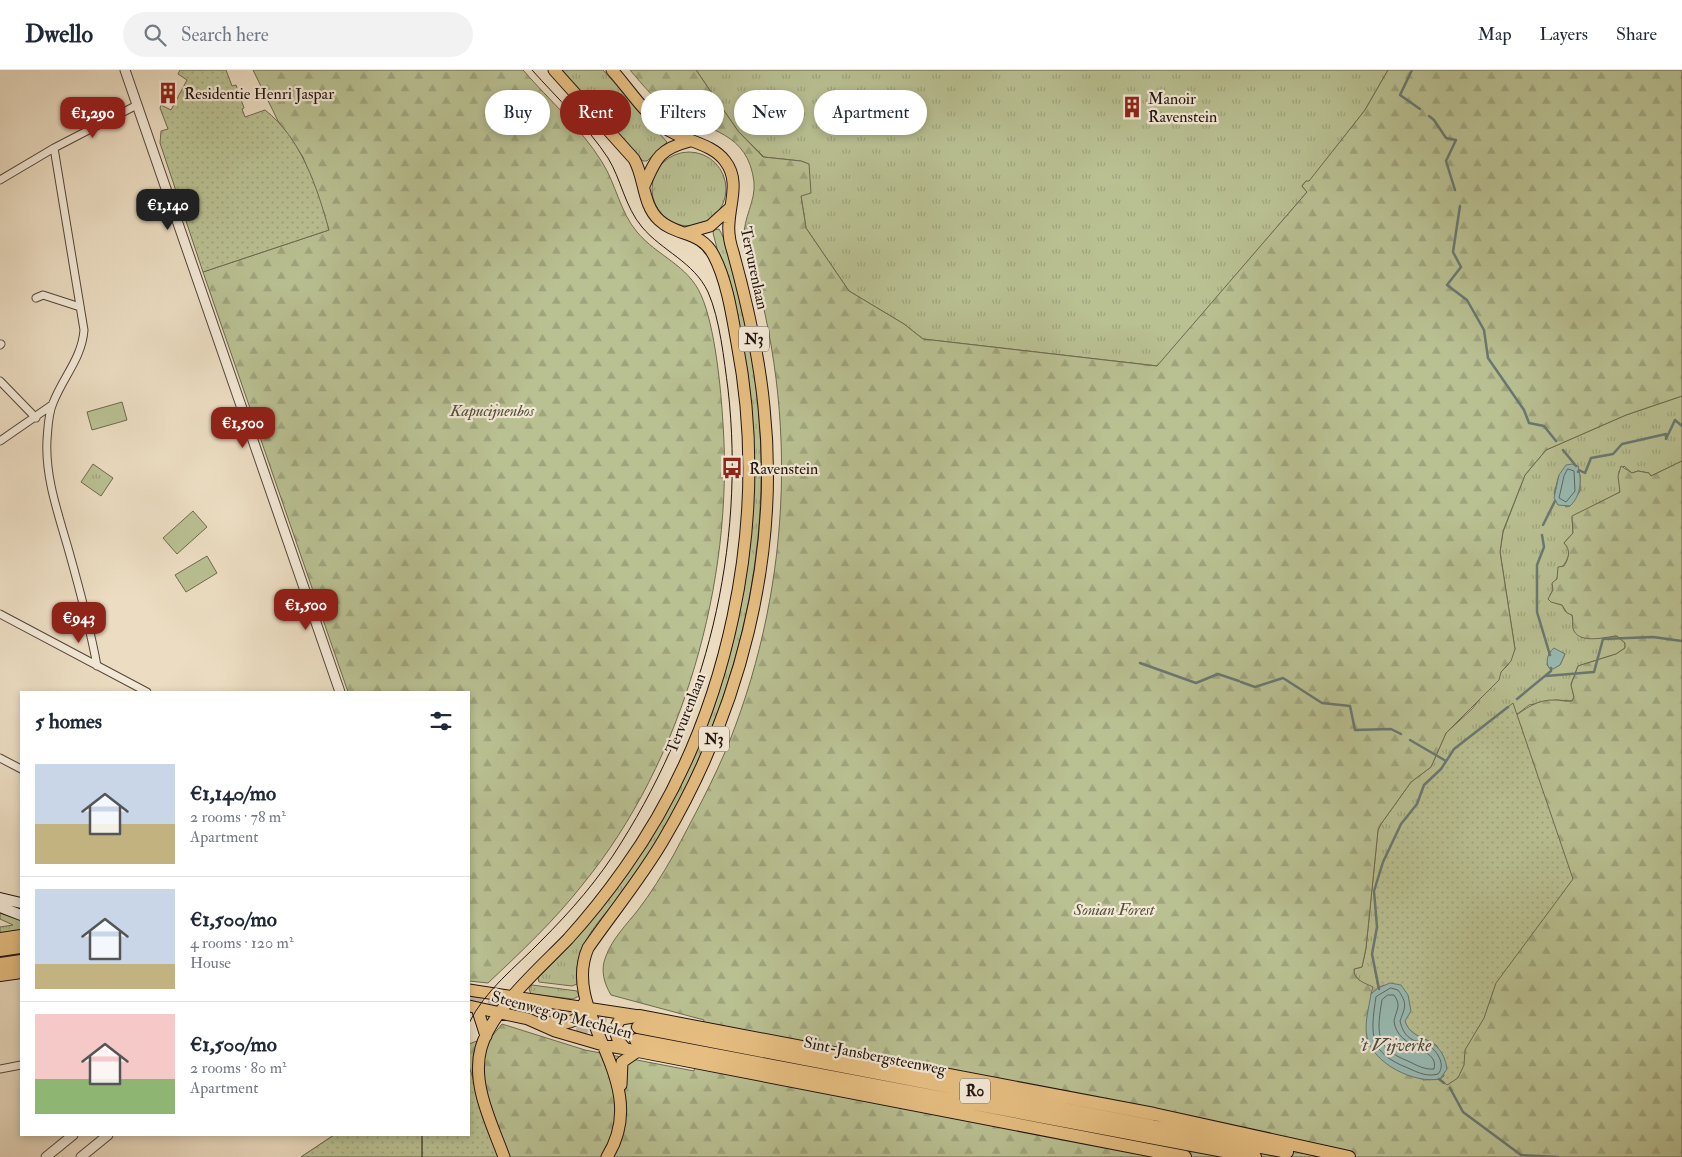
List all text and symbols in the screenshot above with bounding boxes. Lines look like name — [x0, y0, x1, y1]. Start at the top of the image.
search box — [123, 12, 473, 57]
text: Dwello — [25, 19, 93, 50]
icon: search — [141, 21, 169, 49]
text: Search here — [181, 23, 269, 47]
text: Map — [1478, 23, 1512, 46]
text: Layers — [1540, 23, 1588, 46]
text: Share — [1616, 23, 1657, 46]
building icon: Residentie Henri Jaspar — [155, 80, 181, 106]
place label: Residentie Henri Jaspar — [184, 84, 334, 105]
place label: Manoir Ravenstein — [1148, 89, 1217, 127]
chip: Buy — [485, 90, 550, 135]
chip: Rent — [560, 90, 631, 135]
chip: Filters — [641, 90, 724, 135]
chip: New — [734, 90, 804, 135]
chip: Apartment — [814, 90, 927, 135]
building icon: Manoir Ravenstein — [1119, 94, 1145, 120]
pin: €1,290 — [52, 97, 134, 139]
text: €1,290 — [71, 103, 115, 123]
pin: €1,140 — [127, 189, 209, 231]
text: €1,140 — [147, 195, 189, 215]
street label: Tervurenlaan — [735, 225, 773, 311]
road number: N3 — [739, 326, 769, 352]
park label: Kapucijnenbos — [449, 401, 535, 421]
pin: €1,500 — [202, 406, 284, 449]
text: €1,500 — [222, 413, 264, 433]
bus stop icon: Ravenstein — [719, 455, 745, 481]
place label: Ravenstein — [749, 459, 818, 479]
pin: €1,500 — [265, 588, 347, 631]
text: €1,500 — [285, 595, 327, 615]
pin: €943 — [49, 602, 109, 644]
text: €943 — [63, 608, 95, 628]
street label: Tervurenlaan — [662, 670, 710, 756]
icon: filters — [427, 707, 455, 735]
text: 5 homes — [35, 708, 102, 735]
road number: N3 — [699, 726, 729, 752]
text: €1,140/mo — [190, 780, 276, 807]
icon: home — [75, 784, 135, 844]
text: 2 rooms · 78 m² — [190, 807, 286, 827]
text: Apartment — [190, 827, 258, 847]
park label: Sonian Forest — [1073, 900, 1156, 920]
text: €1,500/mo — [190, 906, 277, 933]
icon: home — [75, 909, 135, 969]
text: 4 rooms · 120 m² — [190, 933, 293, 953]
text: House — [190, 953, 231, 973]
street label: Steenweg op Mechelen — [489, 987, 634, 1044]
text: €1,500/mo — [190, 1031, 277, 1058]
street label: Sint-Jansbergsteenweg — [802, 1032, 949, 1081]
icon: home — [75, 1034, 135, 1094]
water label: 't Vijverke — [1359, 1034, 1432, 1057]
text: 2 rooms · 80 m² — [190, 1058, 287, 1078]
text: Apartment — [190, 1078, 258, 1098]
road number: R0 — [960, 1078, 990, 1104]

